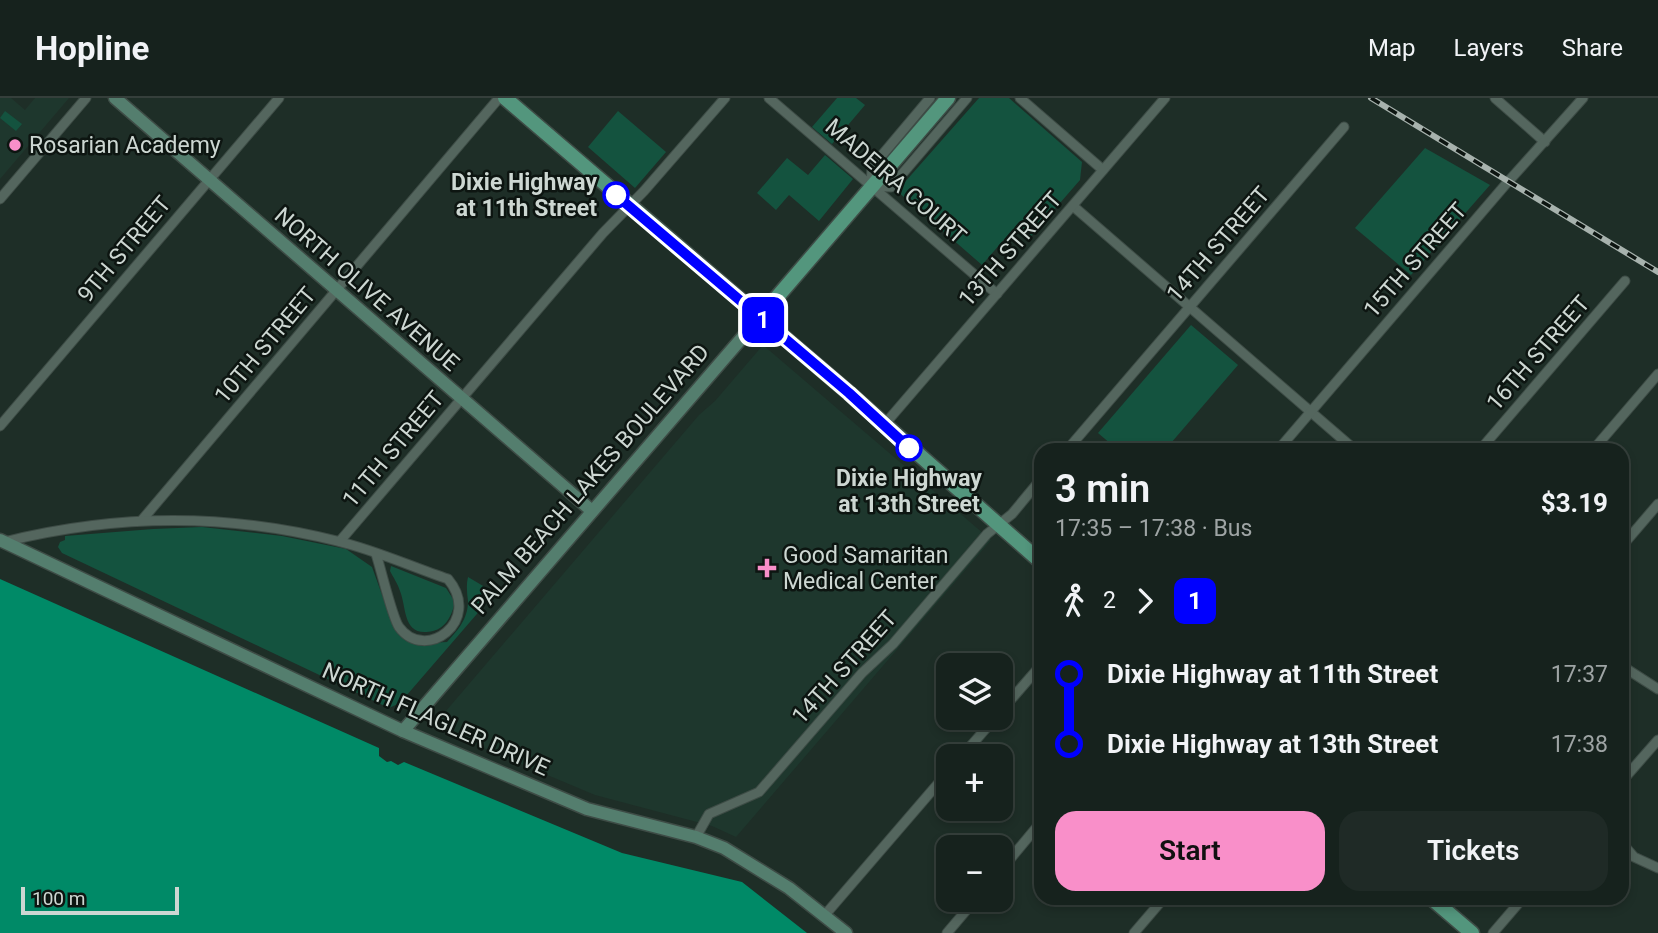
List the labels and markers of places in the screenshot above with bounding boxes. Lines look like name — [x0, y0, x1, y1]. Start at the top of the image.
place label: Rosarian Academy — [29, 132, 221, 159]
marker: Rosarian Academy — [7, 137, 23, 153]
place label: Dixie Highway at 11th Street — [451, 169, 597, 222]
marker: Dixie Highway at 11th Street — [603, 182, 629, 208]
marker: Dixie Highway at 13th Street — [896, 435, 922, 461]
place label: Dixie Highway at 13th Street — [836, 465, 982, 518]
place label: Good Samaritan Medical Center — [783, 542, 949, 595]
marker: Good Samaritan Medical Center — [757, 558, 777, 578]

